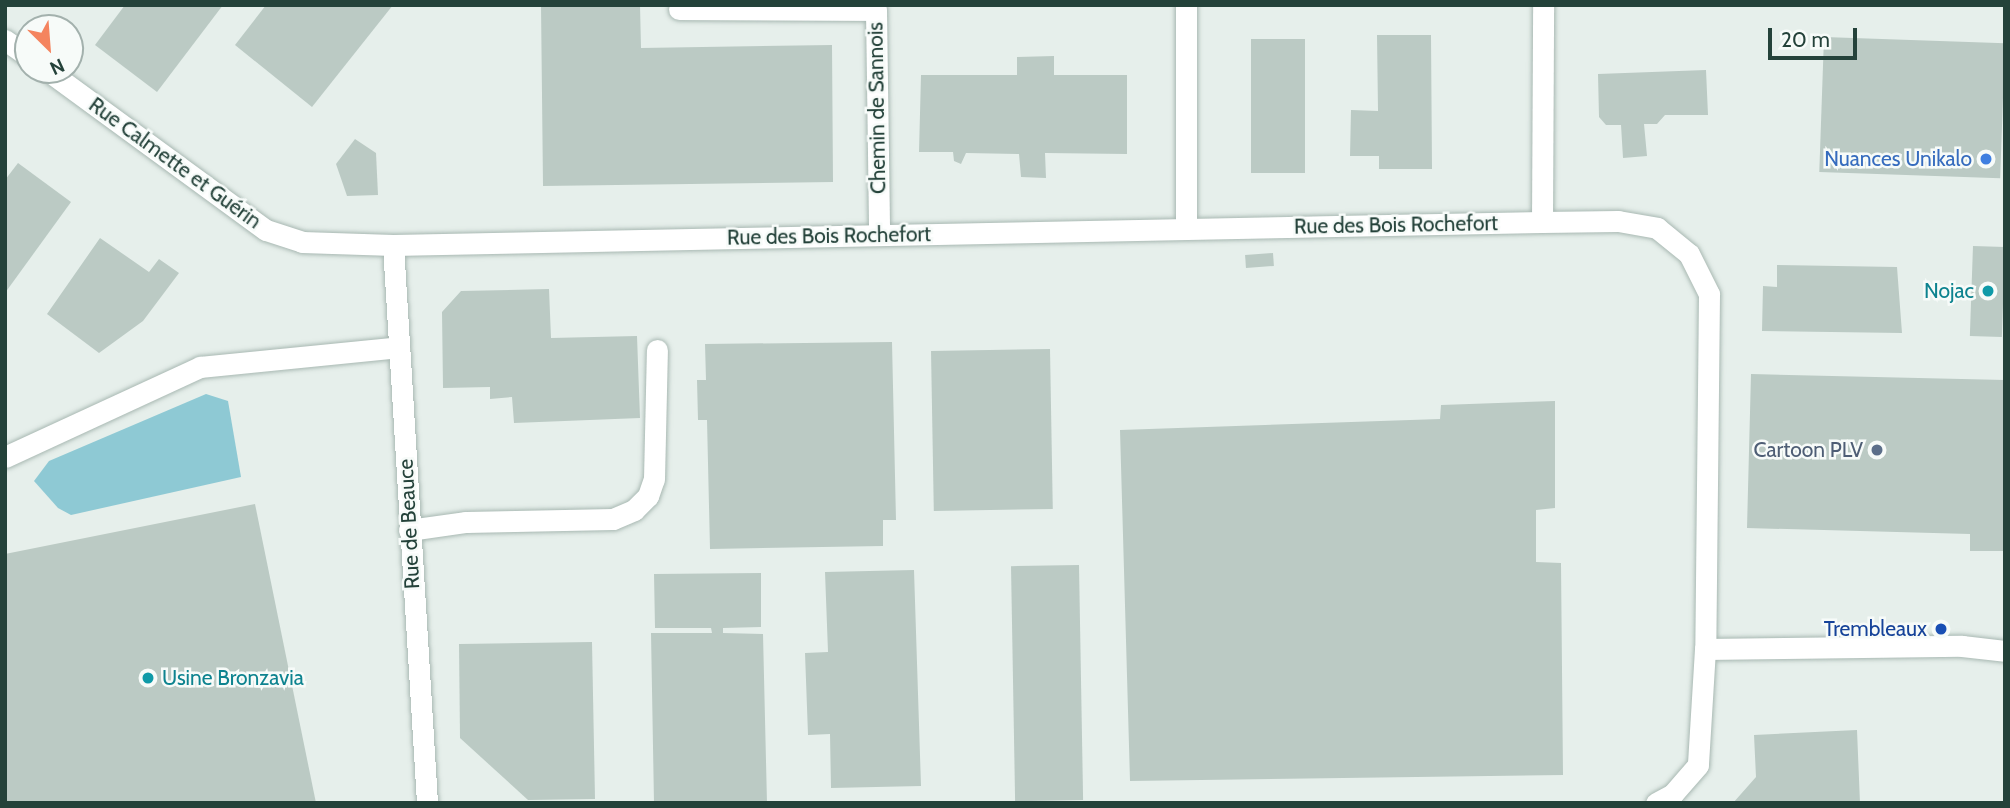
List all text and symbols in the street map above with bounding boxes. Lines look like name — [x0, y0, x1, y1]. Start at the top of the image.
north arrow — [14, 14, 84, 84]
scale bar — [1772, 14, 1861, 58]
street label: Chemin de Sannois — [863, 22, 891, 194]
text: 20 m — [1781, 27, 1830, 52]
text: N — [46, 53, 68, 80]
street label: Rue Calmette et Guérin — [84, 92, 266, 234]
place label: Nuances Unikalo — [1824, 146, 1972, 172]
marker: Nuances Unikalo — [1978, 151, 1994, 167]
street label: Rue des Bois Rochefort — [1294, 211, 1498, 239]
street label: Rue des Bois Rochefort — [727, 222, 931, 250]
place label: Nojac — [1924, 278, 1974, 304]
marker: Nojac — [1980, 283, 1996, 299]
place label: Cartoon PLV — [1754, 437, 1863, 463]
marker: Cartoon PLV — [1869, 442, 1885, 458]
street label: Rue de Beauce — [393, 458, 425, 590]
place label: Trembleaux — [1824, 616, 1927, 642]
marker: Trembleaux — [1933, 621, 1949, 637]
place label: Usine Bronzavia — [162, 665, 304, 691]
marker: Usine Bronzavia — [140, 670, 156, 686]

